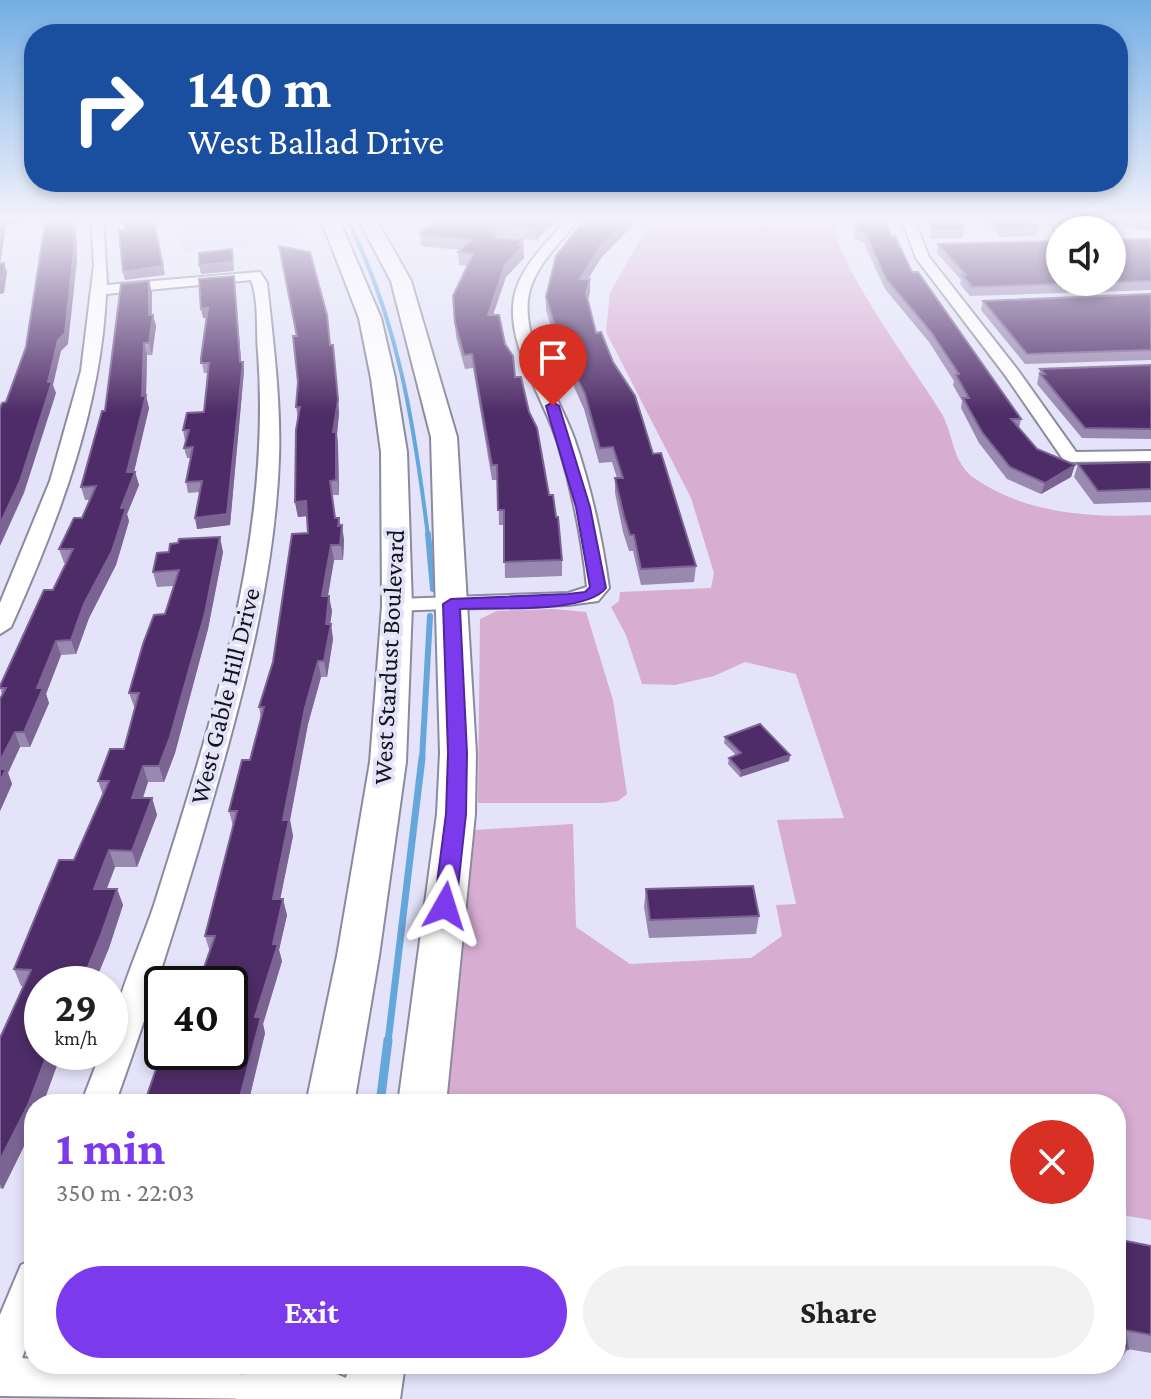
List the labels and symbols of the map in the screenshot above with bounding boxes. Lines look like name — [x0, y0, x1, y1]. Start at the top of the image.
pin — [519, 324, 587, 406]
street label: West Stardust Boulevard — [368, 528, 410, 785]
street label: West Gable Hill Drive — [184, 585, 266, 807]
position arrow — [403, 864, 487, 948]
speed limit sign: 40 — [144, 966, 248, 1070]

